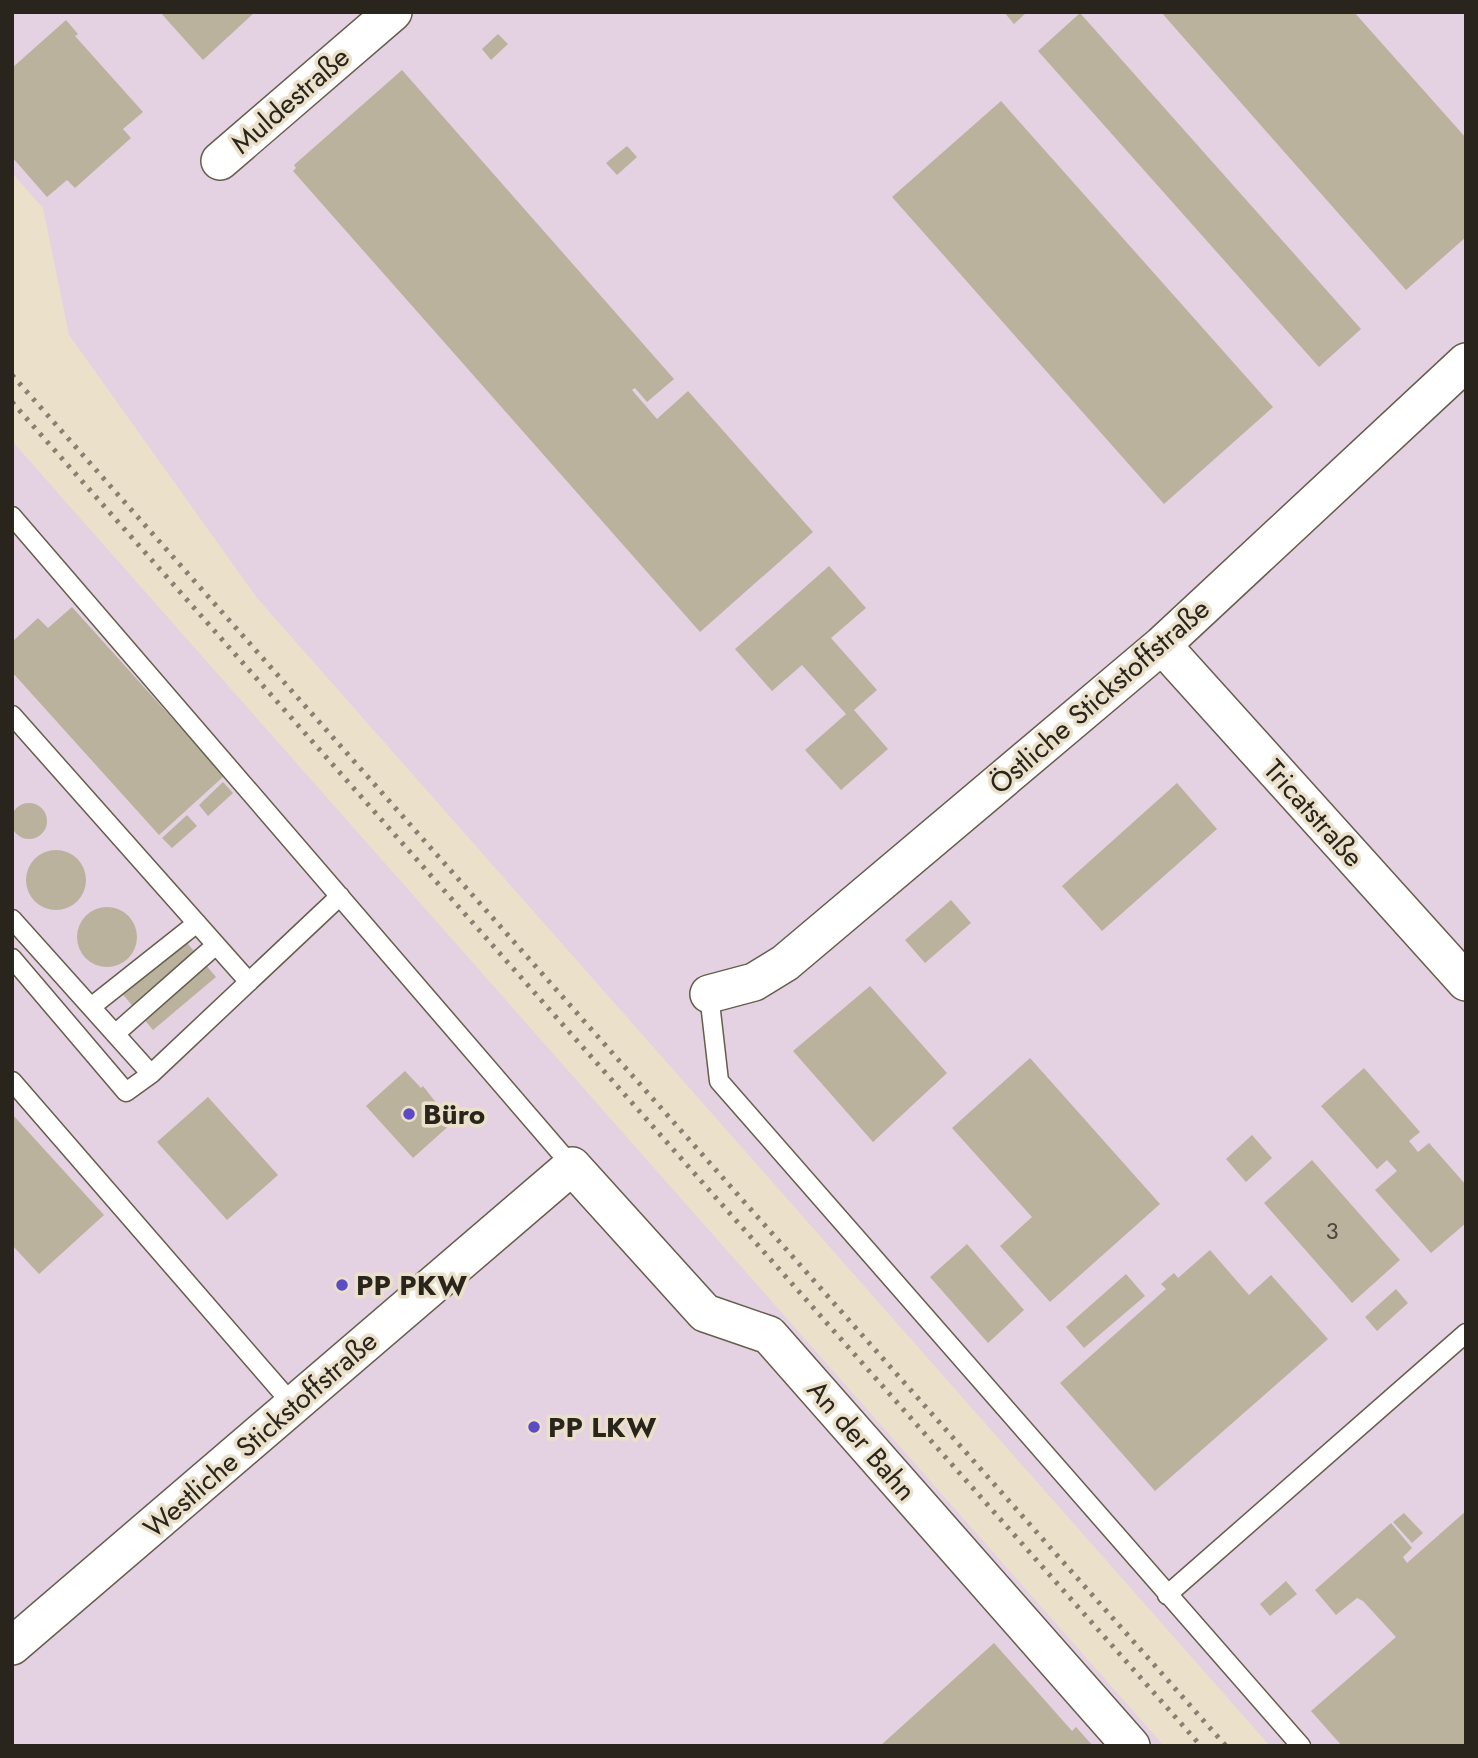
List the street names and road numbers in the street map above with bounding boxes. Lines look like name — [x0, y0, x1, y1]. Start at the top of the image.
street label: Muldestraße — [222, 37, 359, 164]
street label: Östliche Stickstoffstraße — [980, 589, 1219, 804]
street label: Tricatstraße — [1254, 750, 1373, 876]
street label: Westliche Stickstoffstraße — [134, 1321, 386, 1548]
street label: An der Bahn — [797, 1371, 926, 1510]

